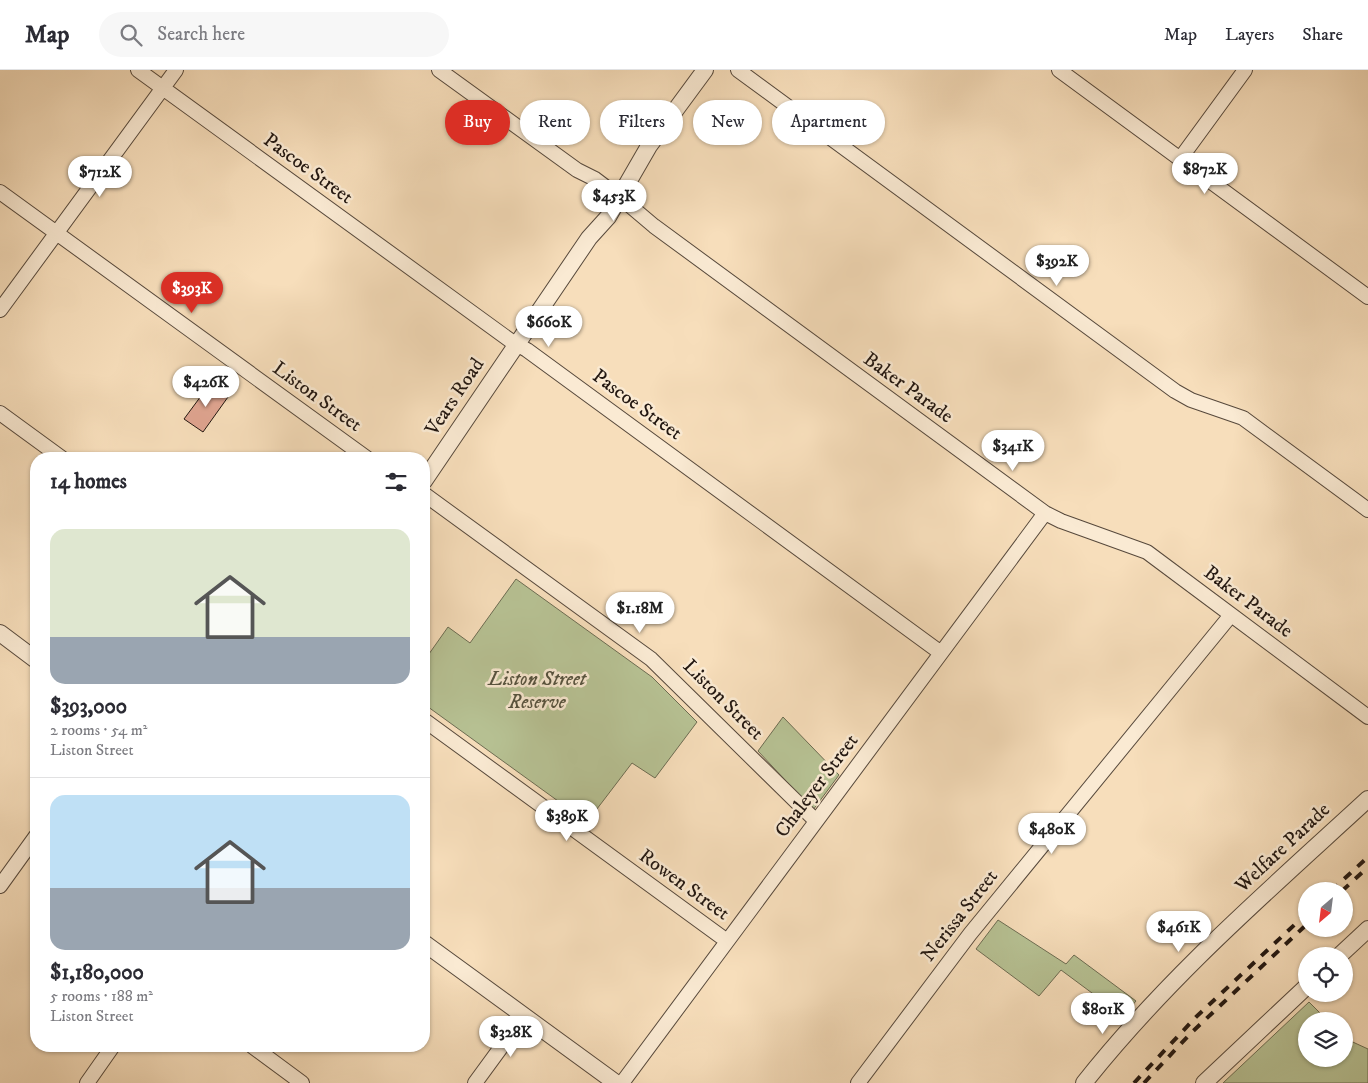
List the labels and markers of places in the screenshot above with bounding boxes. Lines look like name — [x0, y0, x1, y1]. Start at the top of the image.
pin: $872K — [1170, 152, 1240, 195]
pin: $712K — [65, 156, 135, 198]
pin: $453K — [579, 180, 649, 222]
pin: $392K — [1022, 244, 1092, 287]
pin: $393K — [157, 272, 227, 314]
pin: $660K — [514, 306, 584, 348]
pin: $426K — [171, 366, 241, 408]
pin: $341K — [978, 430, 1048, 472]
pin: $1.18M — [599, 592, 681, 634]
pin: $389K — [532, 800, 602, 842]
pin: $480K — [1017, 812, 1087, 855]
pin: $461K — [1144, 910, 1214, 953]
pin: $801K — [1068, 992, 1138, 1035]
pin: $328K — [476, 1016, 546, 1058]

